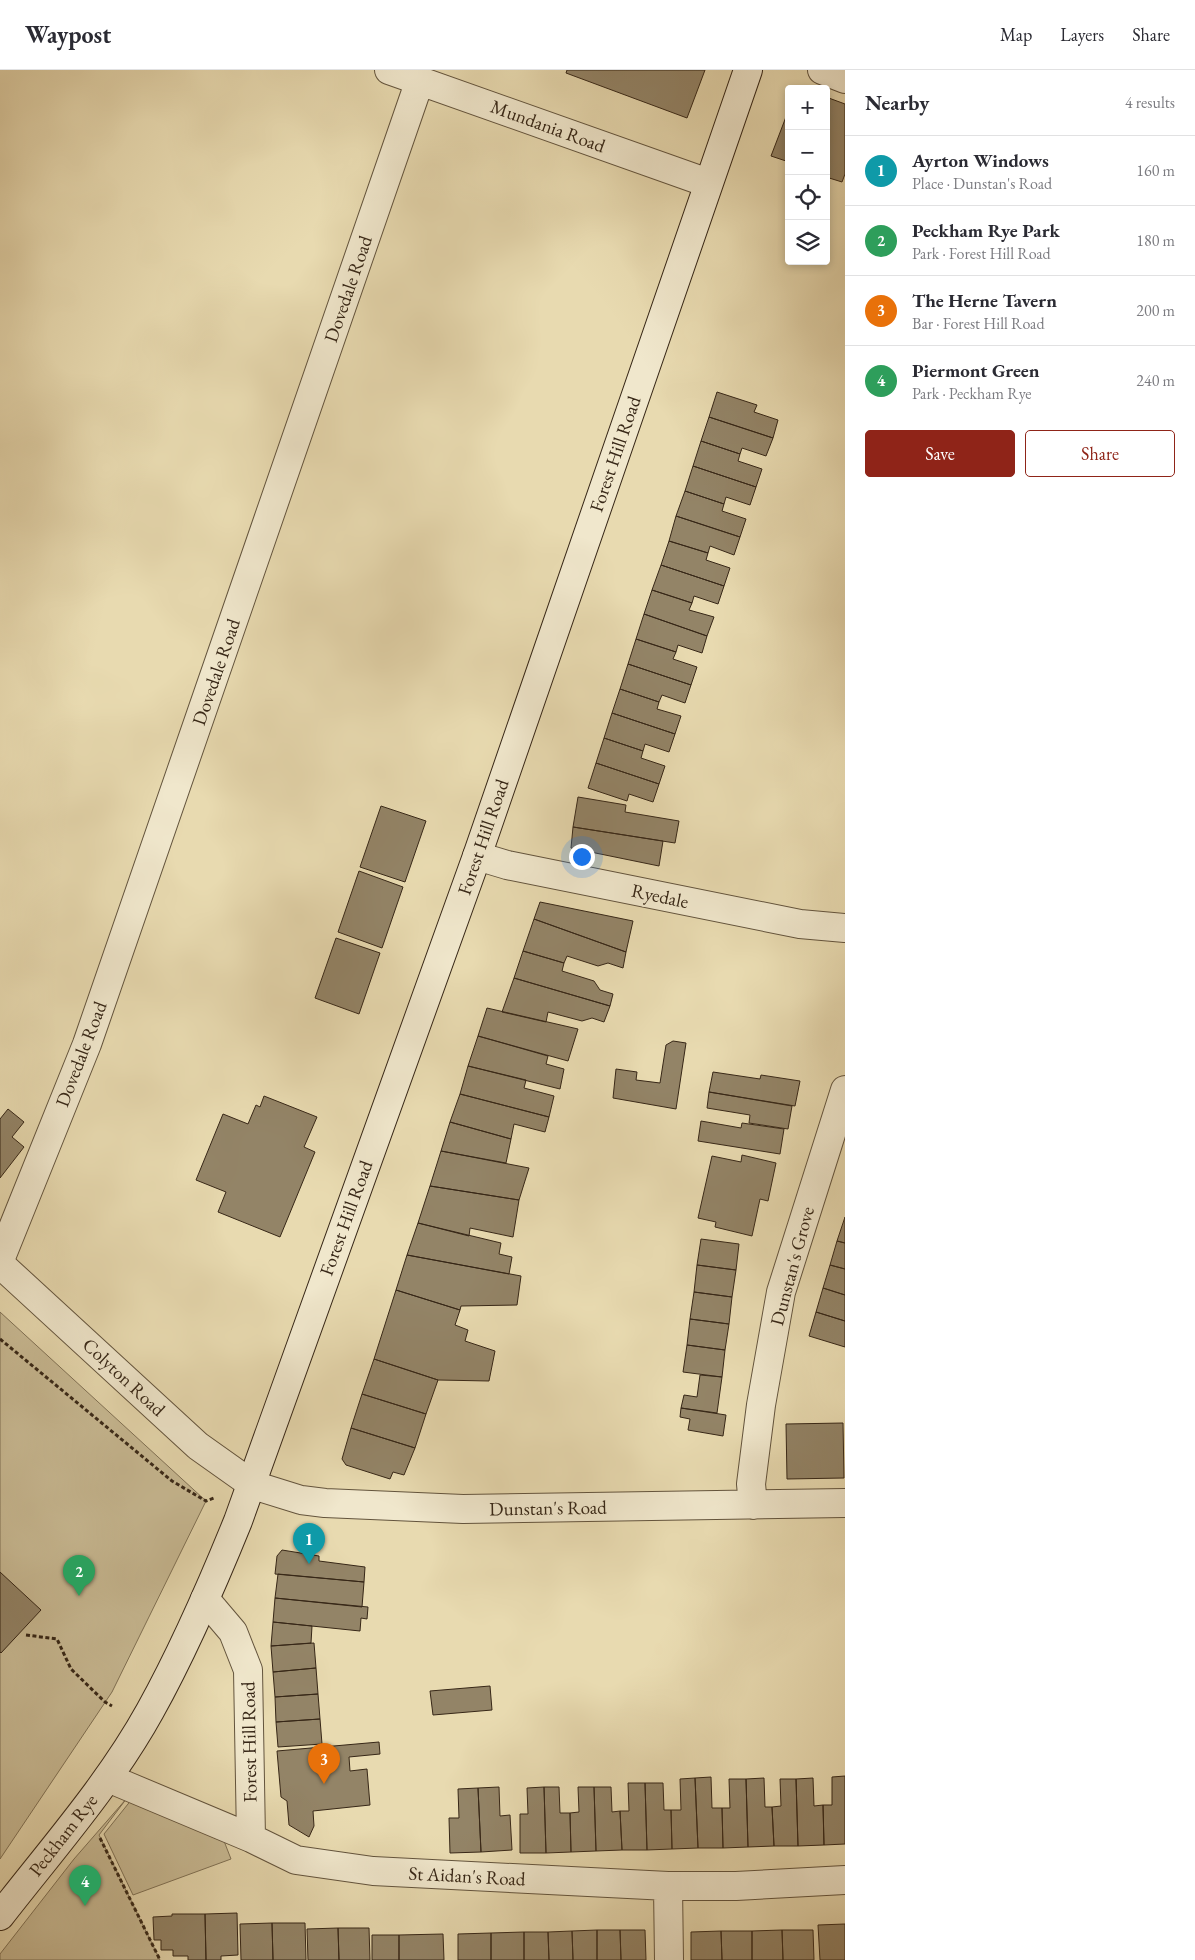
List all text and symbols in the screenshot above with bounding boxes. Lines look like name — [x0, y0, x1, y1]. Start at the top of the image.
text: Waypost — [25, 19, 111, 50]
text: Map — [1000, 23, 1032, 46]
text: Layers — [1060, 23, 1104, 46]
text: Share — [1132, 23, 1170, 46]
map controls — [785, 85, 830, 265]
button: + — [785, 85, 830, 130]
text: Nearby — [865, 89, 929, 116]
text: 4 results — [1125, 92, 1175, 113]
street label: Mundania Road — [487, 94, 609, 158]
button: − — [785, 130, 830, 175]
text: Ayrton Windows — [912, 148, 1049, 173]
text: 1 — [877, 160, 885, 181]
text: 160 m — [1136, 160, 1175, 181]
text: Place · Dunstan's Road — [912, 173, 1052, 194]
button: locate — [785, 175, 830, 220]
text: Peckham Rye Park — [912, 218, 1060, 243]
button: layers — [785, 220, 830, 265]
text: 2 — [877, 230, 885, 251]
text: 180 m — [1136, 230, 1175, 251]
street label: Dovedale Road — [318, 232, 378, 346]
text: Park · Forest Hill Road — [912, 243, 1051, 264]
text: The Herne Tavern — [912, 288, 1057, 313]
text: 3 — [877, 300, 885, 321]
text: 200 m — [1136, 300, 1175, 321]
text: Bar · Forest Hill Road — [912, 313, 1045, 334]
text: Piermont Green — [912, 358, 1040, 383]
text: 4 — [877, 370, 885, 391]
text: 240 m — [1136, 370, 1175, 391]
text: Park · Peckham Rye — [912, 383, 1032, 404]
street label: Forest Hill Road — [583, 392, 647, 515]
button: Save — [865, 430, 1015, 477]
button: Share — [1025, 430, 1175, 477]
street label: Dovedale Road — [186, 615, 246, 729]
street label: Forest Hill Road — [451, 775, 515, 898]
your location — [569, 844, 595, 870]
street label: Ryedale — [629, 878, 691, 914]
street label: Dovedale Road — [49, 997, 113, 1110]
street label: Forest Hill Road — [314, 1157, 379, 1279]
street label: Dunstan's Grove — [764, 1204, 820, 1328]
street label: Colyton Road — [77, 1332, 171, 1422]
street label: Dunstan's Road — [489, 1494, 607, 1522]
pin: 1 — [293, 1523, 325, 1564]
pin: 2 — [63, 1555, 95, 1596]
street label: Forest Hill Road — [235, 1681, 263, 1803]
pin: 3 — [308, 1743, 340, 1784]
street label: Peckham Rye — [23, 1789, 103, 1881]
street label: St Aidan's Road — [408, 1860, 527, 1892]
pin: 4 — [69, 1865, 101, 1906]

